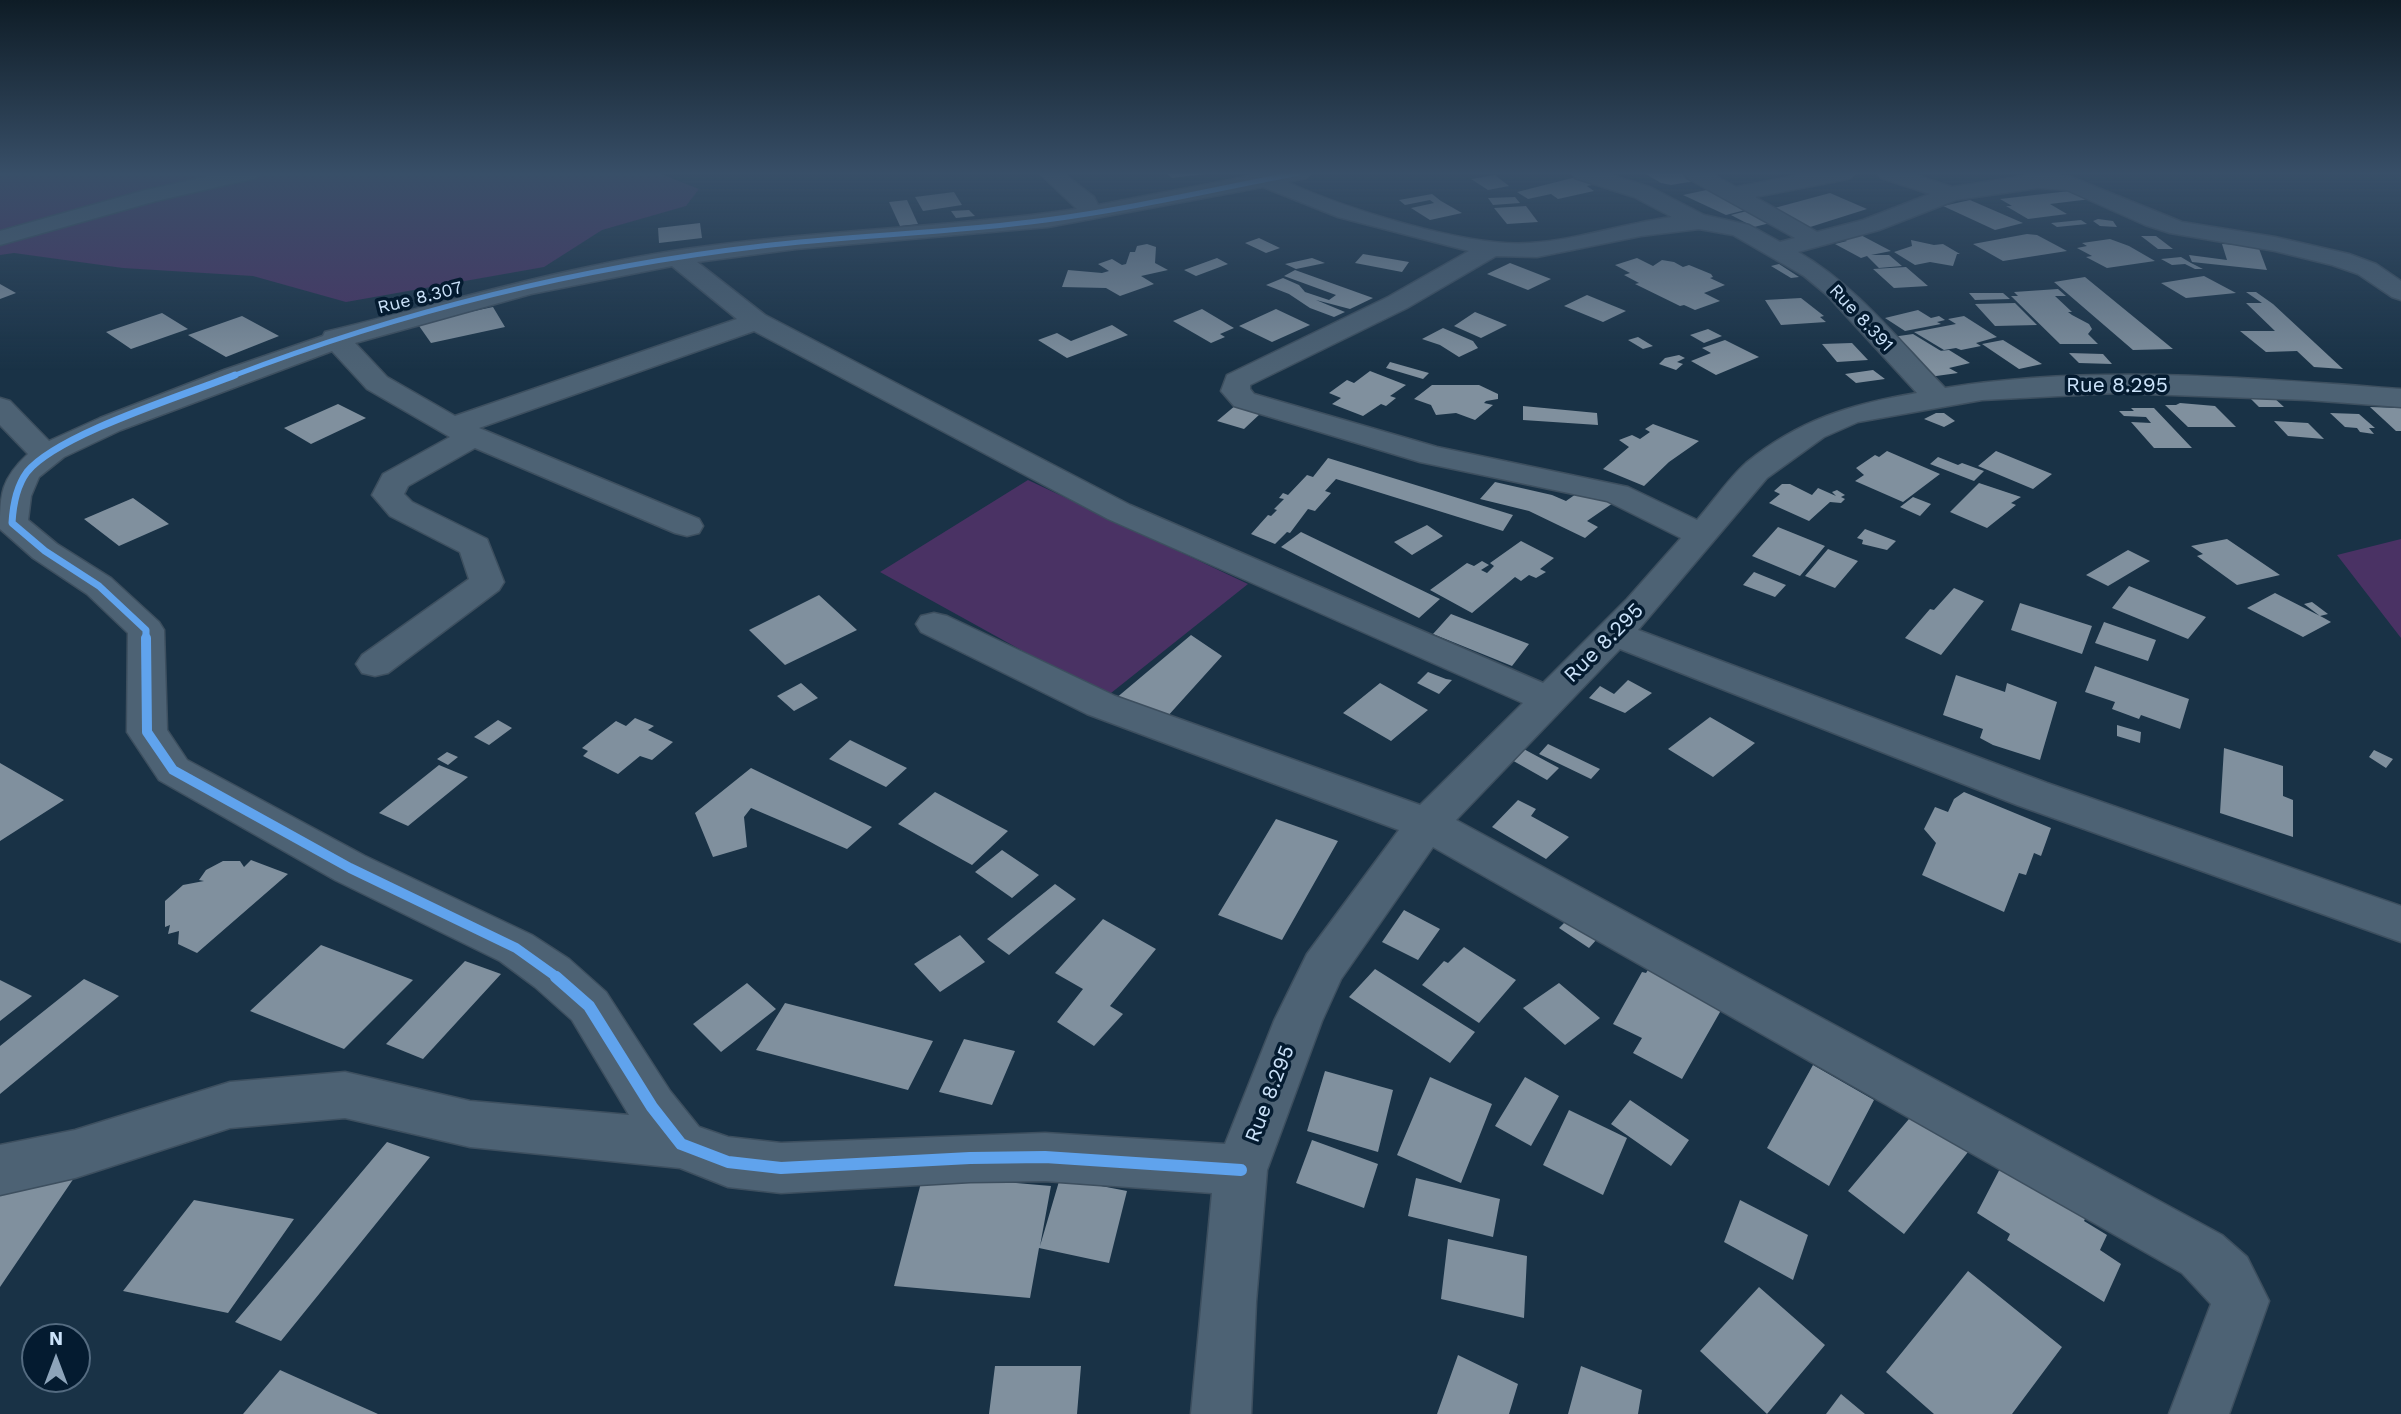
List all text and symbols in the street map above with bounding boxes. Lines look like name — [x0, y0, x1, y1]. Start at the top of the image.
street label: Rue 8.307 — [375, 277, 465, 319]
street label: Rue 8.391 — [1824, 280, 1898, 356]
street label: Rue 8.295 — [2066, 373, 2168, 399]
street label: Rue 8.295 — [1559, 598, 1649, 688]
street label: Rue 8.295 — [1240, 1042, 1300, 1146]
north arrow — [21, 1323, 91, 1393]
text: N — [49, 1327, 63, 1350]

